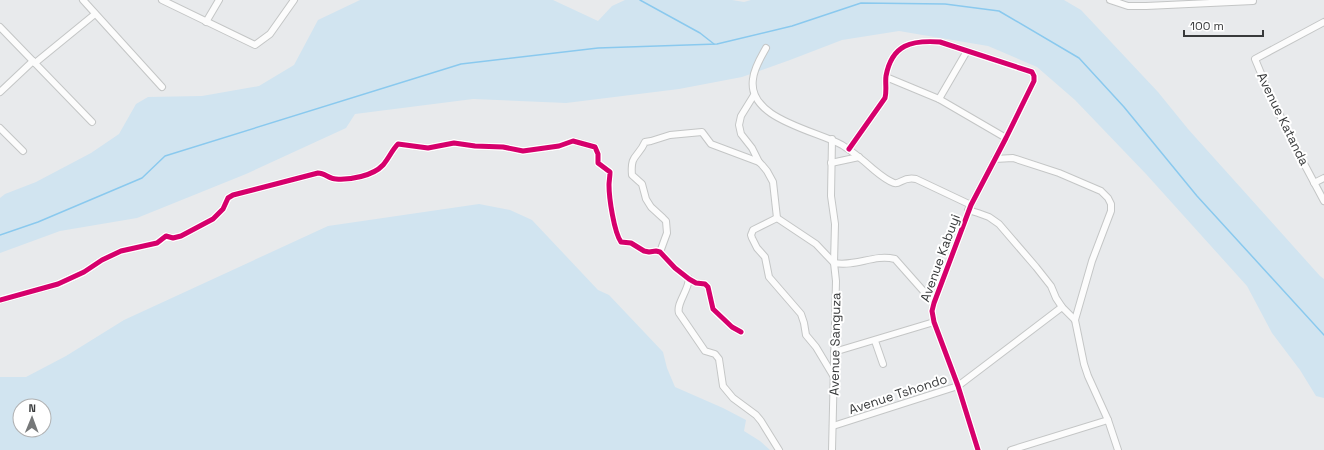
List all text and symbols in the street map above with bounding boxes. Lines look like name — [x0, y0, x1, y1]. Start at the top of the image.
scale bar — [1184, 12, 1263, 38]
text: 100 m — [1190, 18, 1224, 34]
street label: Avenue Katanda — [1253, 70, 1313, 169]
street label: Avenue Kabuyi — [916, 212, 964, 304]
street label: Avenue Sanguza — [826, 292, 844, 396]
street label: Avenue Tshondo — [847, 370, 949, 418]
north arrow — [12, 398, 52, 438]
text: N — [28, 401, 36, 415]

